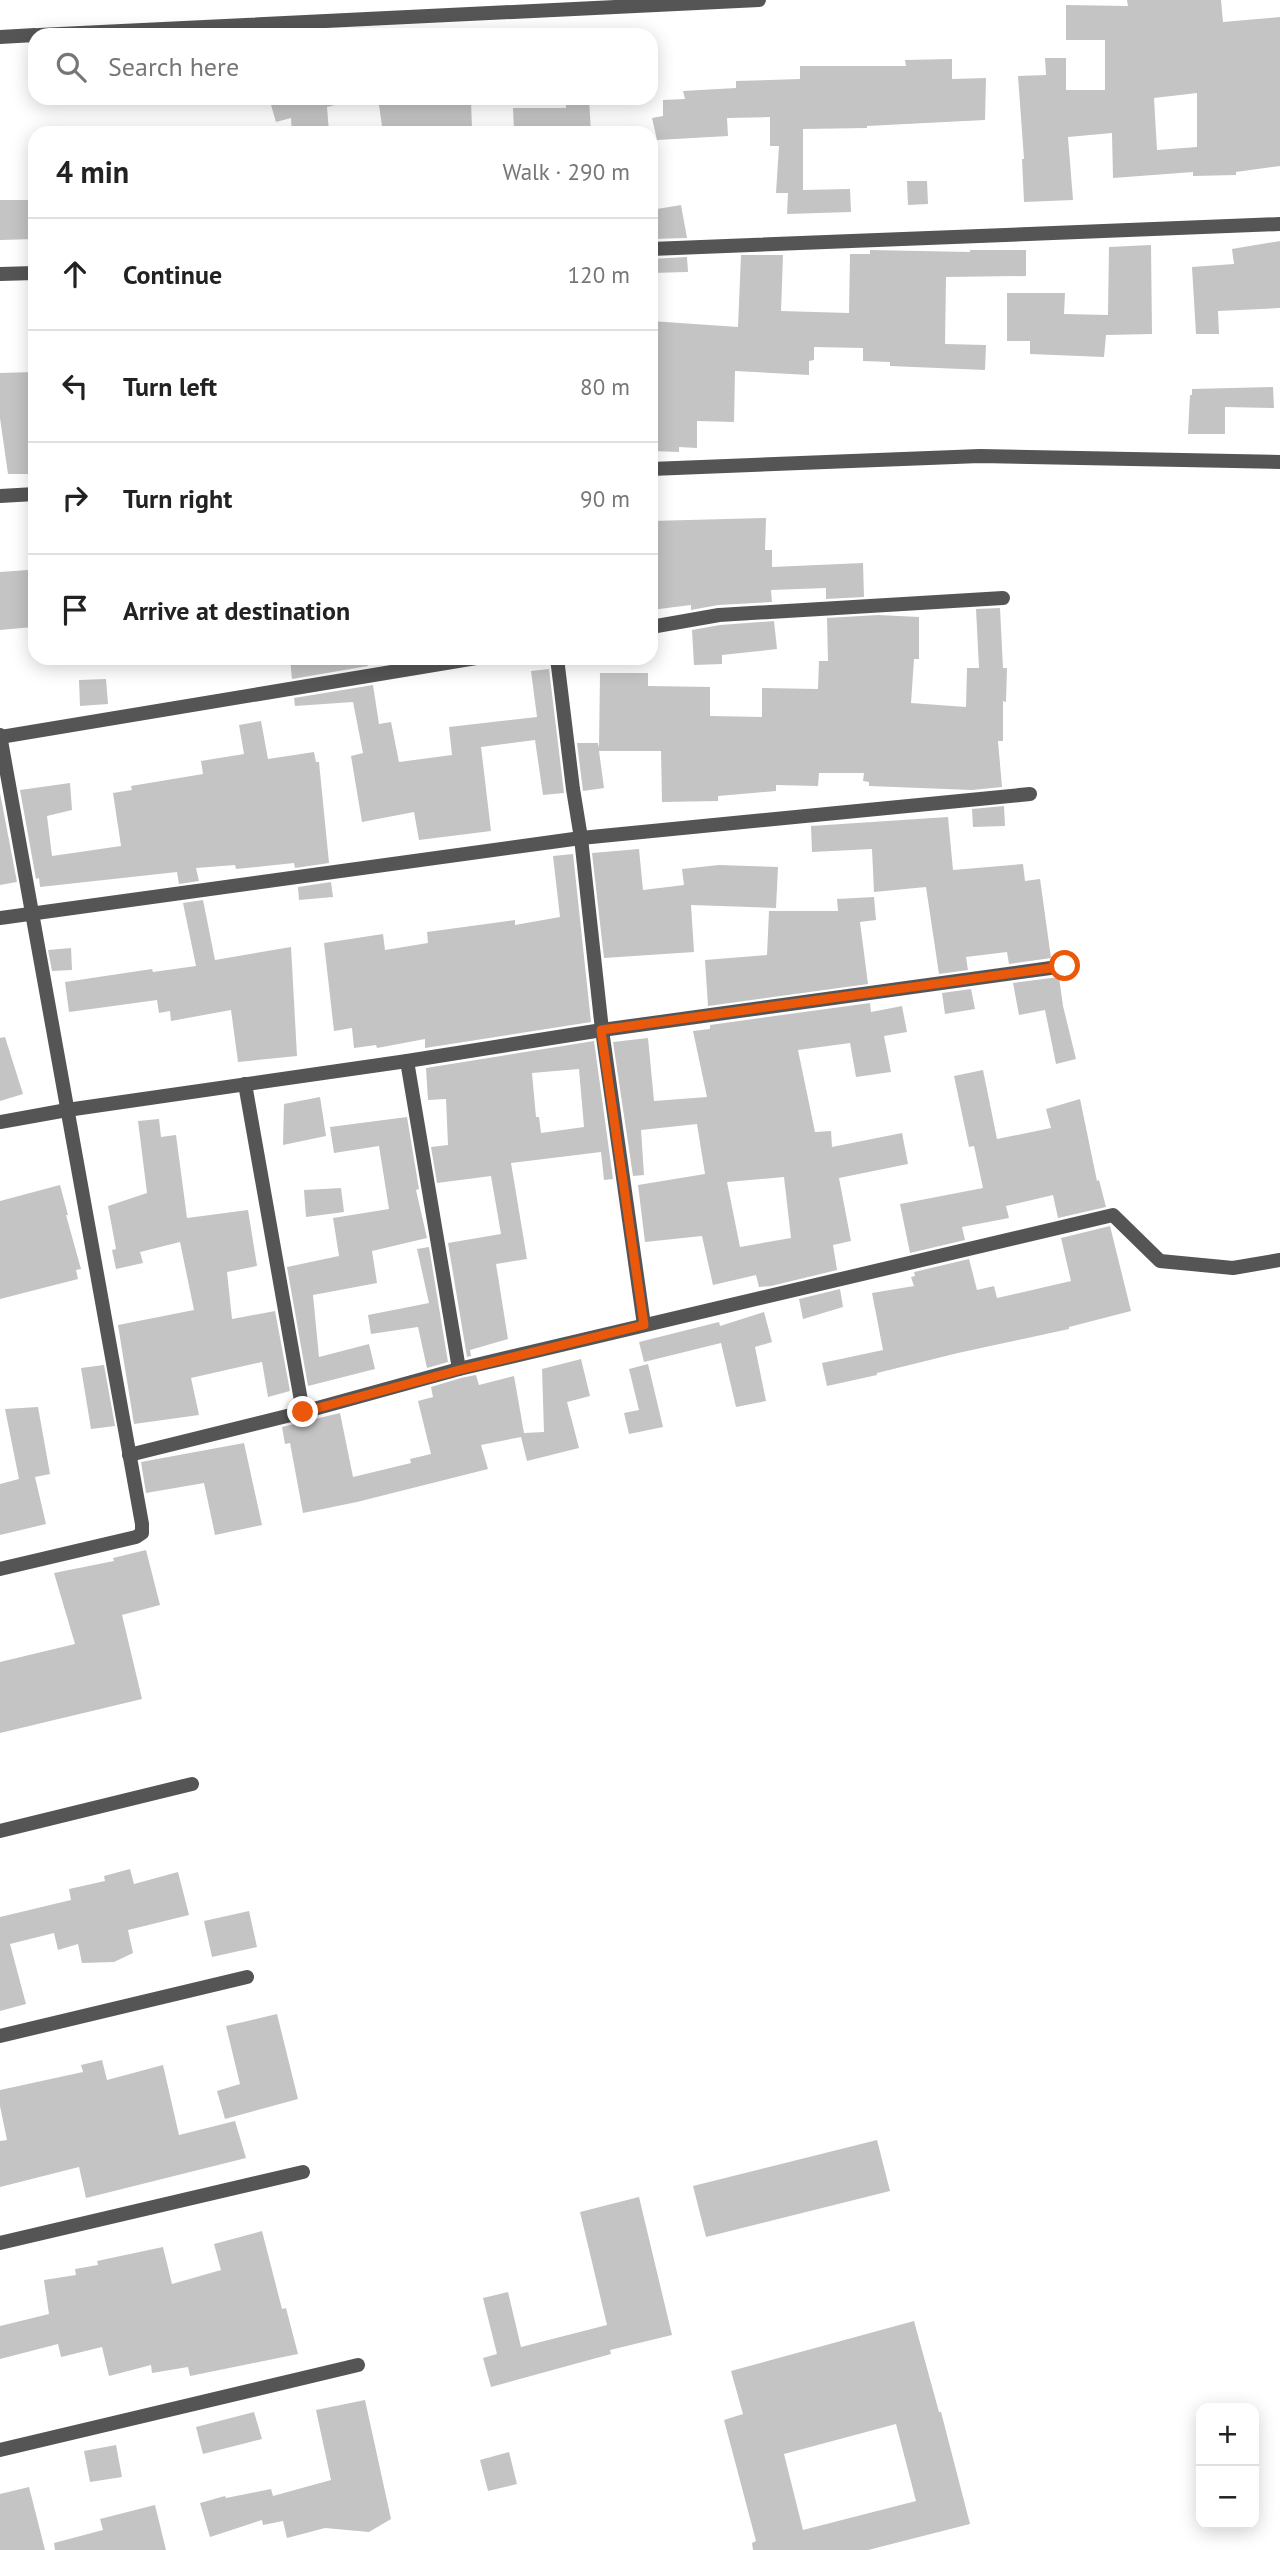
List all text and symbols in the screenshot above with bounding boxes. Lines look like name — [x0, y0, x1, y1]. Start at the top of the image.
search box — [28, 28, 658, 105]
icon: search — [52, 48, 90, 86]
text: Search here — [108, 50, 239, 83]
text: 4 min — [56, 152, 129, 191]
text: Walk · 290 m — [503, 157, 630, 186]
icon: ahead — [56, 255, 94, 293]
text: Continue — [123, 258, 222, 291]
text: 120 m — [568, 260, 630, 289]
icon: left — [56, 367, 94, 405]
text: Turn left — [123, 370, 217, 403]
text: 80 m — [580, 372, 630, 401]
icon: right — [56, 479, 94, 517]
text: Turn right — [123, 482, 232, 515]
text: 90 m — [580, 484, 630, 513]
icon: arrive — [56, 591, 94, 629]
text: Arrive at destination — [123, 594, 350, 627]
route start — [1049, 950, 1080, 981]
route end — [287, 1396, 318, 1427]
map controls — [1196, 2403, 1259, 2529]
button: + — [1196, 2403, 1259, 2466]
button: − — [1196, 2466, 1259, 2529]

